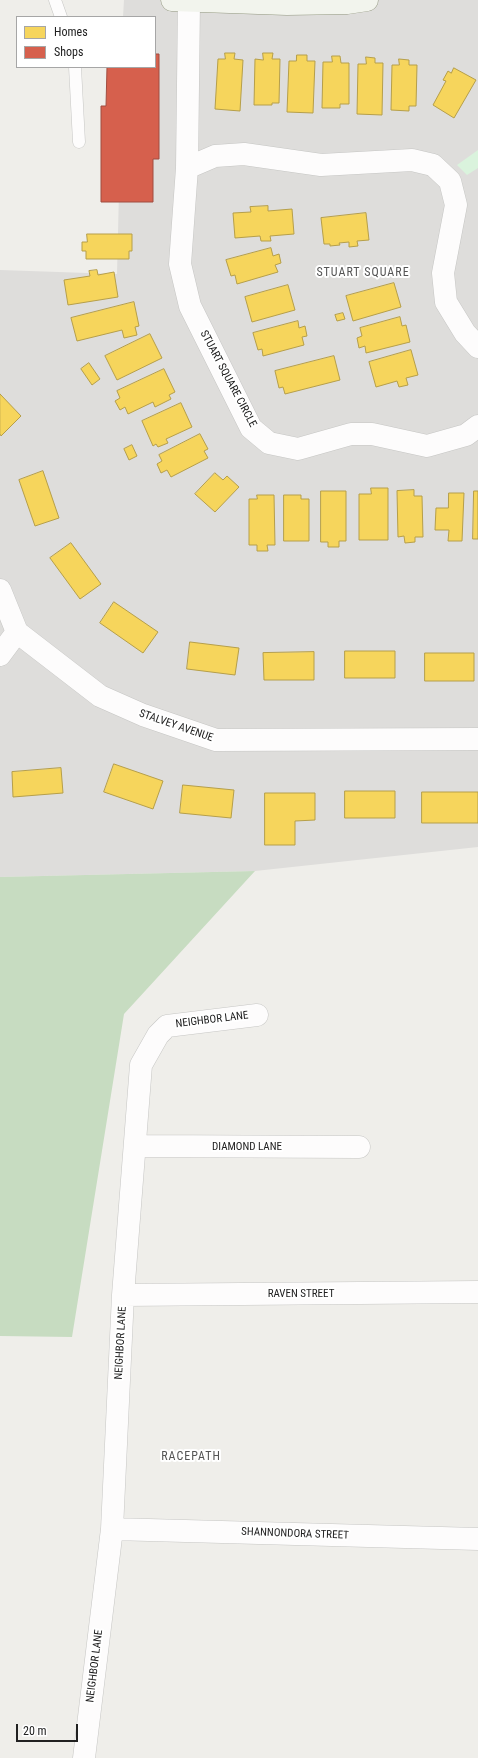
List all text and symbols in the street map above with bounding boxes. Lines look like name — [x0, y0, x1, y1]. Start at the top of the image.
legend — [16, 16, 156, 68]
text: Homes — [54, 25, 88, 39]
text: Shops — [54, 45, 83, 59]
district label: STUART SQUARE — [316, 266, 410, 280]
street label: STUART SQUARE CIRCLE — [197, 328, 259, 430]
street label: STALVEY AVENUE — [137, 707, 215, 745]
street label: NEIGHBOR LANE — [175, 1009, 249, 1031]
street label: DIAMOND LANE — [212, 1140, 282, 1154]
street label: RAVEN STREET — [268, 1287, 334, 1301]
street label: NEIGHBOR LANE — [112, 1306, 130, 1380]
district label: RACEPATH — [161, 1450, 221, 1464]
street label: SHANNONDORA STREET — [241, 1526, 349, 1542]
street label: NEIGHBOR LANE — [84, 1629, 106, 1703]
scale bar — [18, 1716, 80, 1742]
text: 20 m — [23, 1724, 47, 1738]

